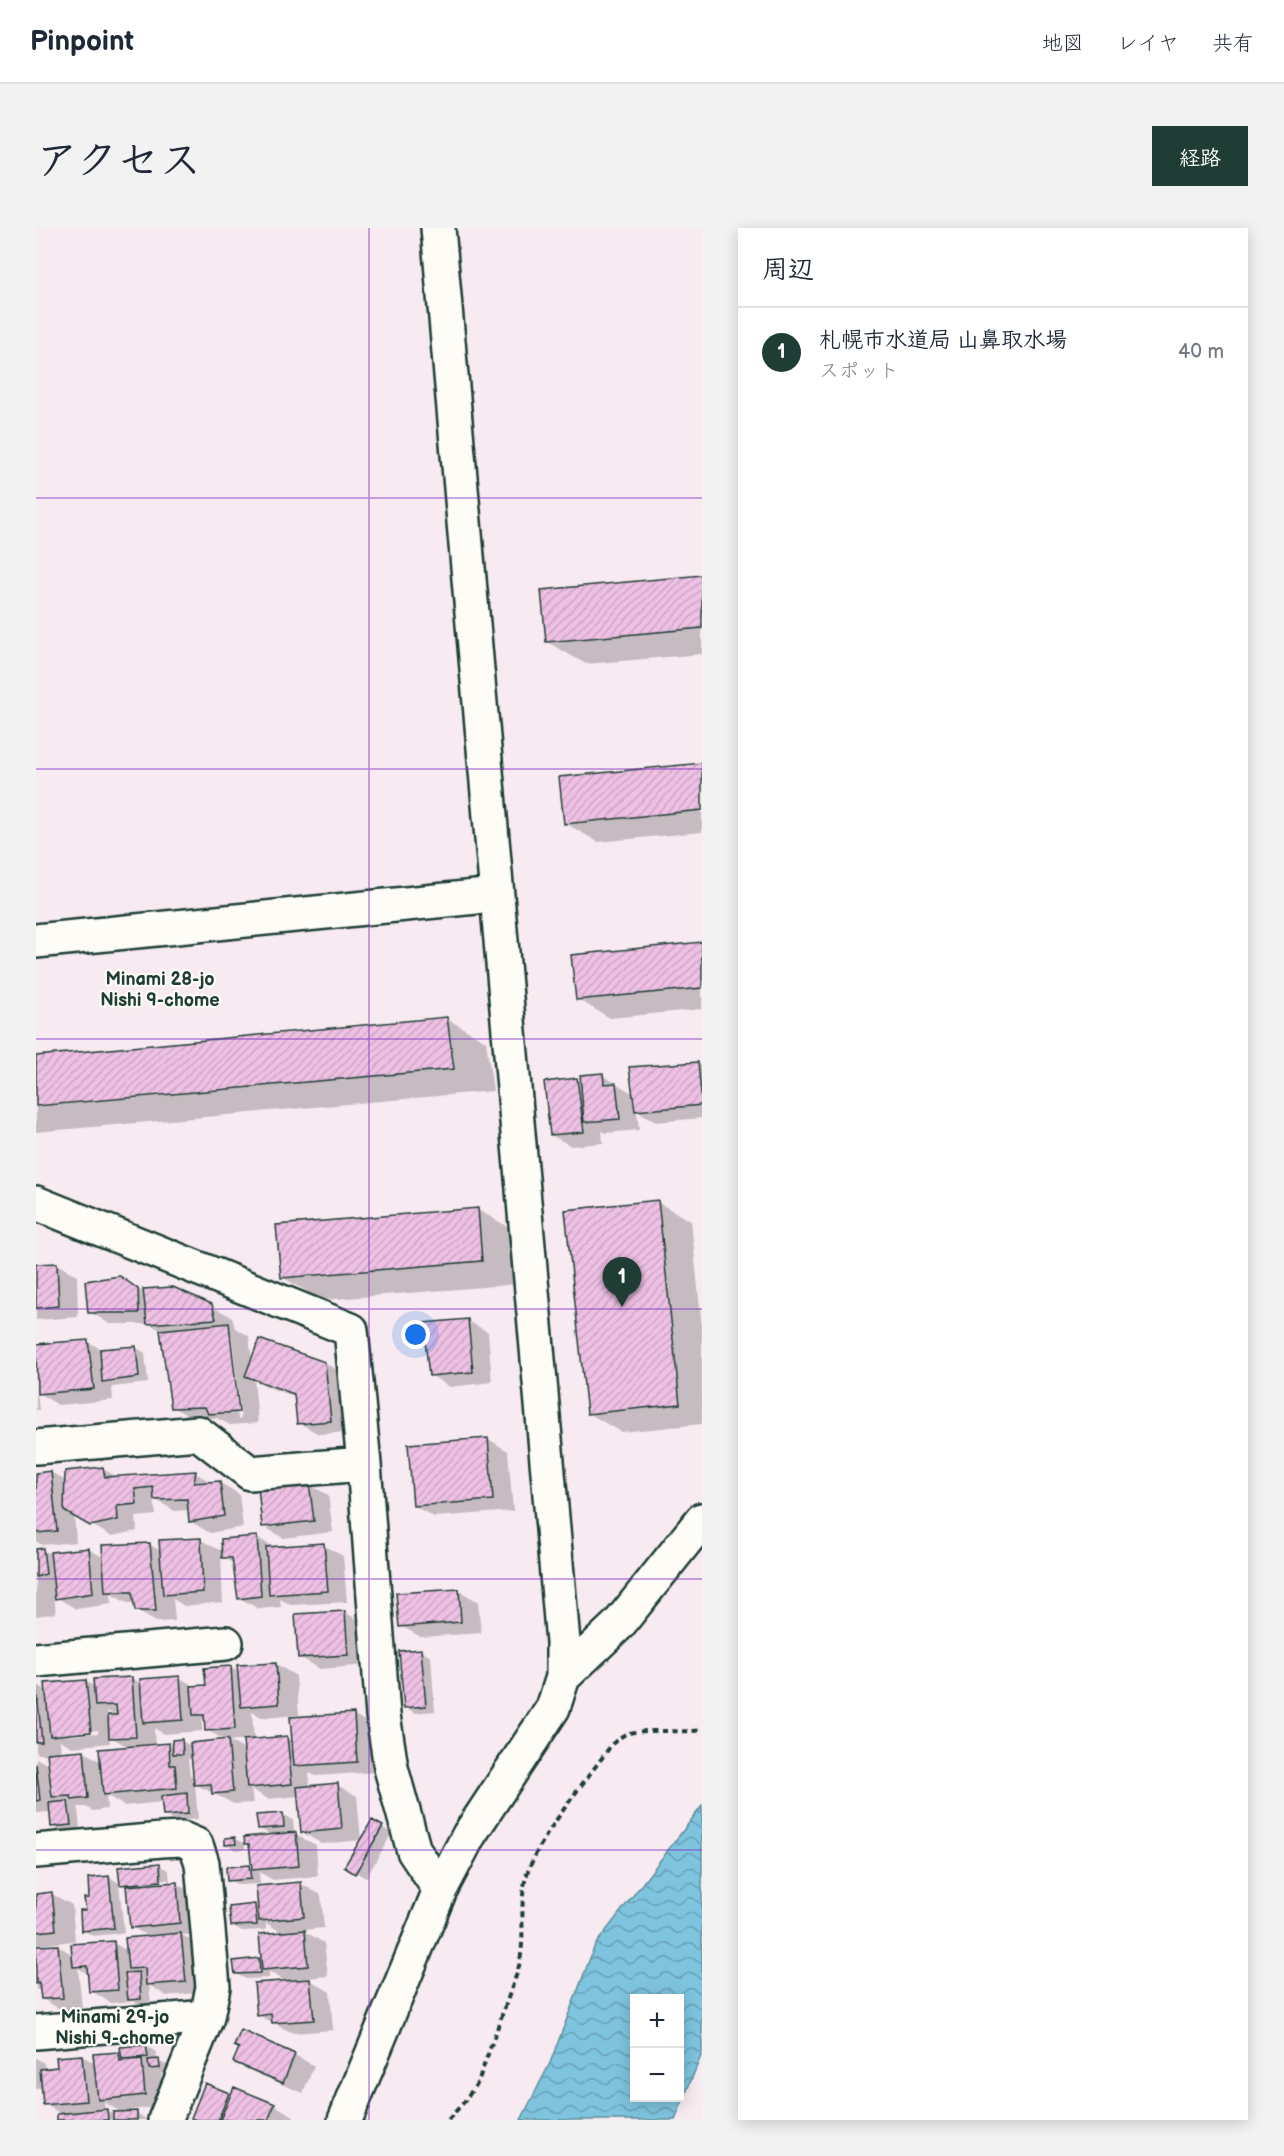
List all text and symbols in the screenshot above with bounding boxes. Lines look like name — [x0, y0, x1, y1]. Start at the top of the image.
text: Pinpoint — [30, 25, 134, 58]
text: 地図 — [1042, 31, 1084, 56]
text: レイヤ — [1117, 31, 1179, 56]
text: 共有 — [1212, 31, 1254, 56]
button: 経路 — [1152, 126, 1248, 186]
text: アクセス — [36, 136, 201, 187]
text: 周辺 — [762, 255, 814, 286]
text: 札幌市水道局 山鼻取水場 — [819, 327, 1067, 354]
text: 1 — [777, 340, 786, 364]
text: 40 m — [1178, 340, 1224, 364]
text: スポット — [819, 359, 899, 383]
district label: Minami 28-jo Nishi 9-chome — [100, 969, 220, 1011]
pin: 1 — [602, 1258, 642, 1307]
your location — [401, 1320, 430, 1349]
map controls — [630, 1994, 684, 2102]
button: + — [630, 1994, 684, 2048]
district label: Minami 29-jo Nishi 9-chome — [55, 2007, 175, 2049]
button: − — [630, 2048, 684, 2102]

